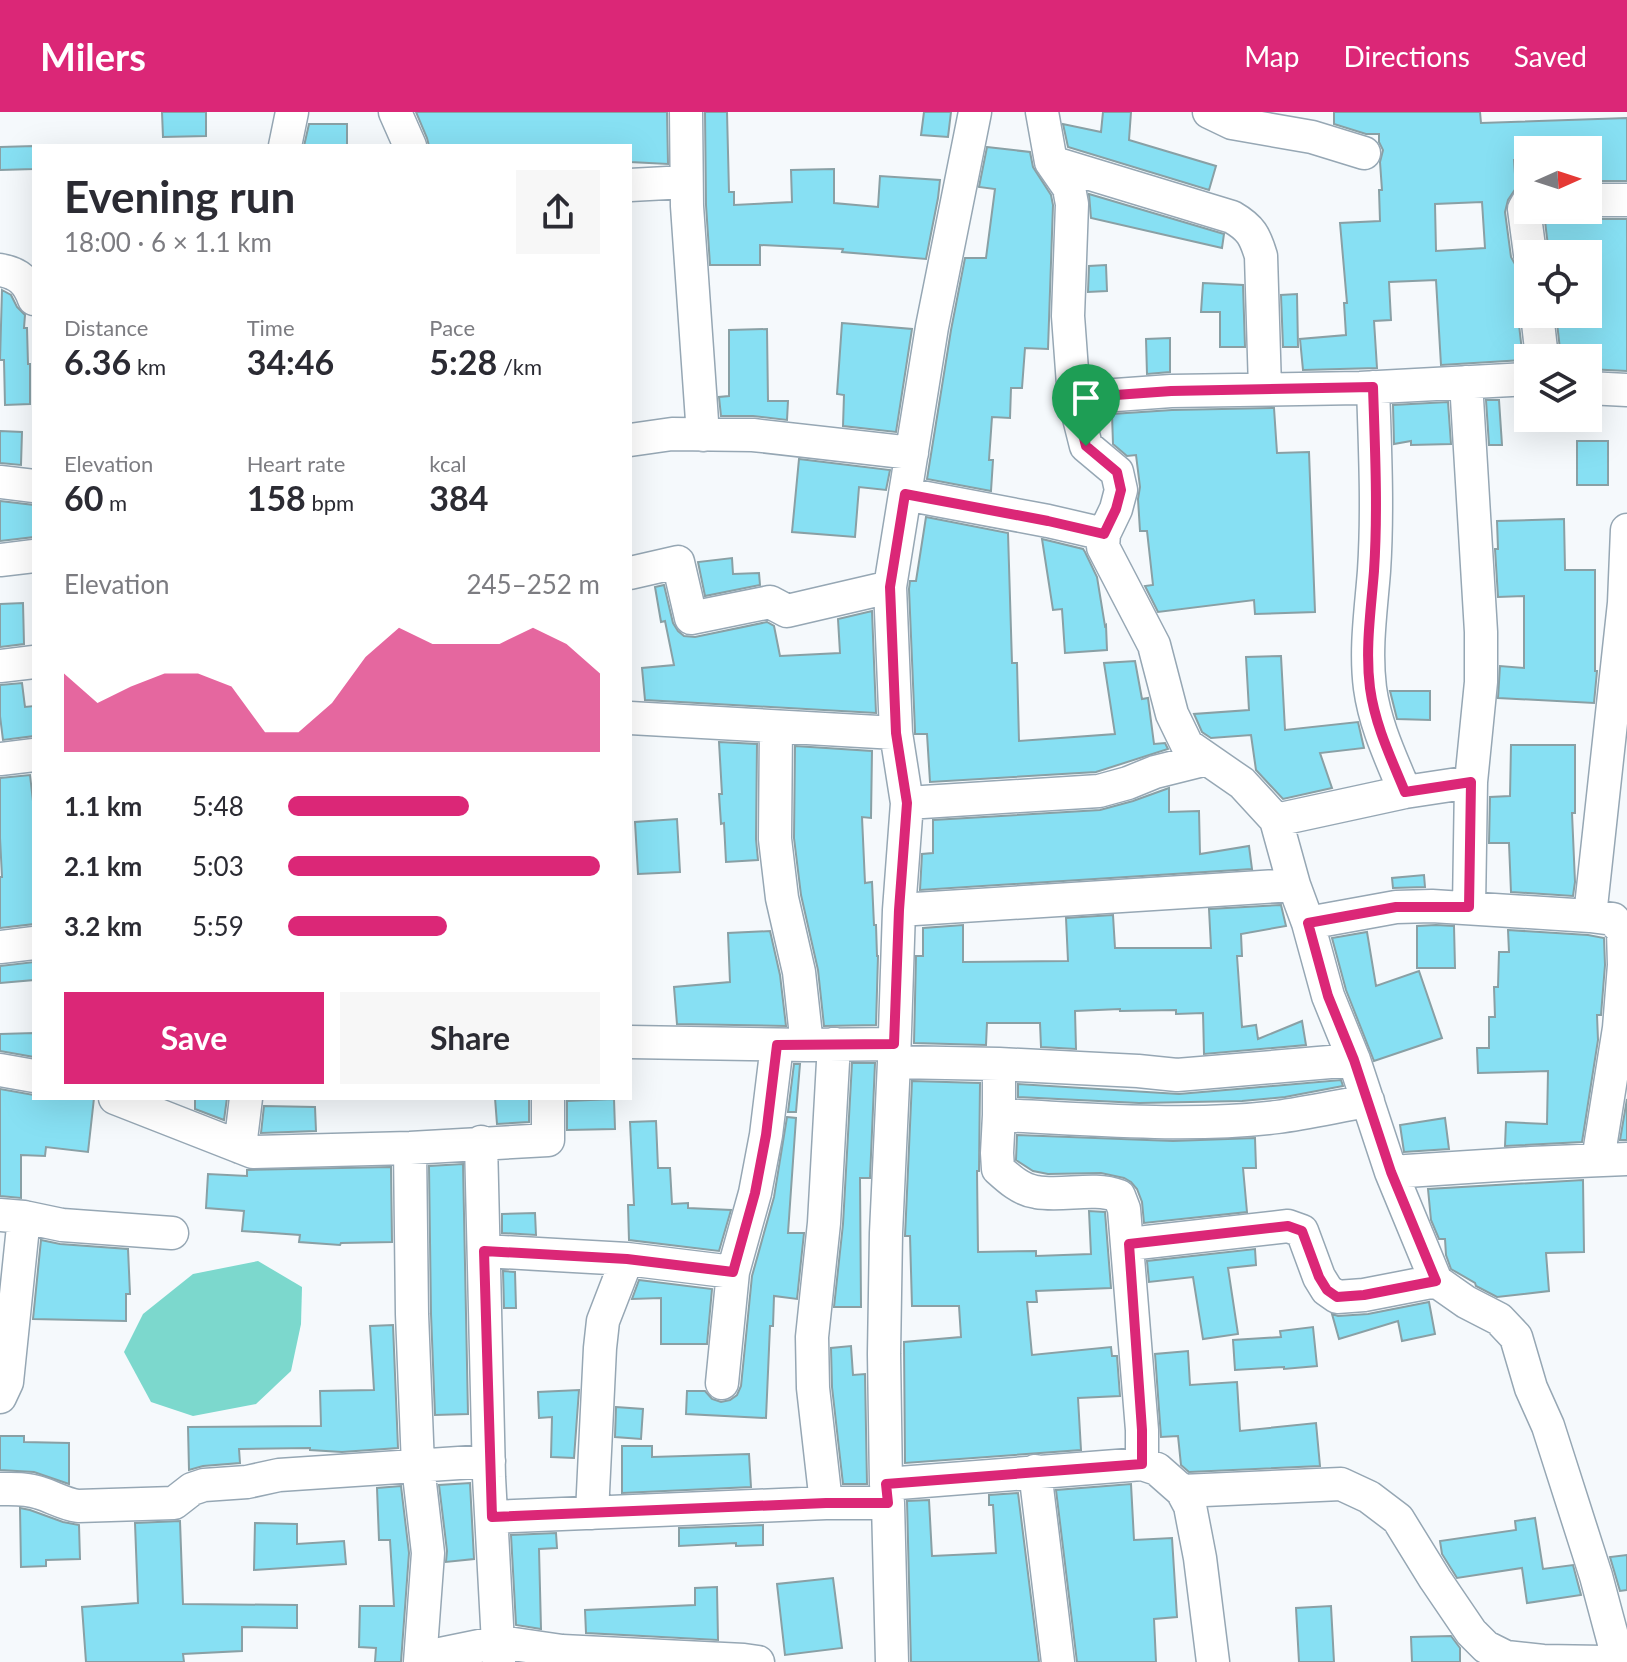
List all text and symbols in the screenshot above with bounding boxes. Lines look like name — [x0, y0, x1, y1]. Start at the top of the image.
text: Milers — [40, 33, 146, 79]
text: Map — [1244, 39, 1299, 73]
text: Directions — [1343, 39, 1470, 73]
text: Saved — [1514, 39, 1587, 73]
north arrow — [1514, 136, 1602, 224]
map controls — [1514, 136, 1602, 432]
text: Evening run — [64, 170, 295, 222]
button: share — [516, 170, 600, 254]
text: 18:00 · 6 × 1.1 km — [64, 226, 272, 258]
button: locate — [1514, 240, 1602, 328]
text: Distance — [64, 314, 148, 341]
text: Time — [247, 314, 295, 341]
text: Pace — [429, 314, 475, 341]
text: 6.36 — [64, 341, 131, 382]
text: 34:46 — [247, 341, 334, 382]
text: 5:28 — [429, 341, 497, 382]
button: layers — [1514, 344, 1602, 432]
text: km — [131, 353, 166, 380]
text: /km — [497, 353, 542, 380]
pin — [1052, 364, 1120, 446]
icon: arrive — [1064, 376, 1108, 420]
text: Elevation — [64, 450, 153, 477]
text: Heart rate — [247, 450, 345, 477]
text: kcal — [429, 450, 467, 477]
text: 60 — [64, 477, 103, 518]
text: 158 — [247, 477, 306, 518]
text: 384 — [429, 477, 489, 518]
text: m — [103, 489, 127, 516]
text: bpm — [306, 489, 354, 516]
text: Elevation — [64, 568, 170, 600]
text: 245–252 m — [466, 568, 600, 600]
text: 1.1 km — [64, 790, 142, 822]
text: 5:48 — [192, 790, 244, 822]
text: 2.1 km — [64, 850, 142, 882]
text: 5:03 — [192, 850, 244, 882]
text: 3.2 km — [64, 910, 142, 942]
text: 5:59 — [192, 910, 244, 942]
button: Save — [64, 992, 324, 1084]
button: Share — [340, 992, 600, 1084]

